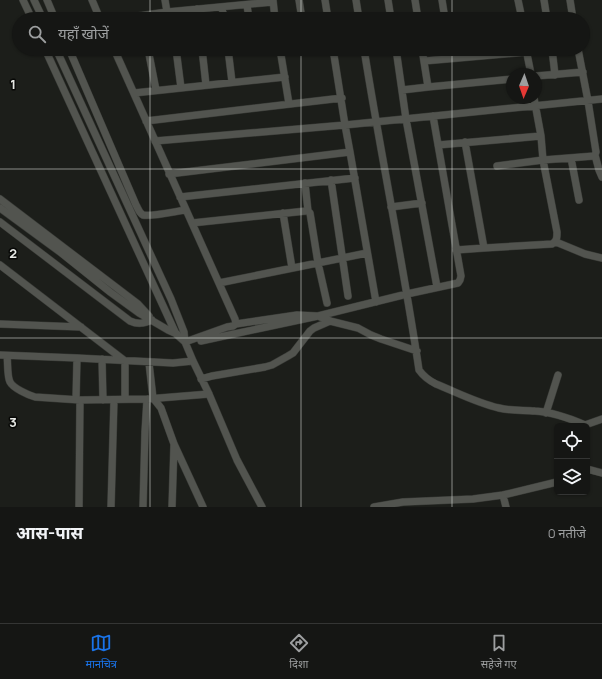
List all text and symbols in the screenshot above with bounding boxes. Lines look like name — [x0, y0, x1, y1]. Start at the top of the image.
search box — [12, 12, 590, 56]
icon: search — [26, 23, 48, 45]
text: यहाँ खोजें — [58, 23, 109, 44]
north arrow — [506, 68, 542, 104]
text: 1 — [10, 75, 16, 93]
text: 2 — [9, 244, 17, 262]
text: 3 — [9, 413, 17, 431]
map controls — [554, 423, 590, 495]
button: locate — [554, 423, 590, 459]
button: layers — [554, 459, 590, 495]
text: आस-पास — [16, 521, 83, 544]
text: 0 नतीजे — [548, 524, 586, 542]
tab: मानचित्र — [85, 632, 117, 672]
tab: दिशा — [288, 632, 310, 672]
tab: सहेजे गए — [481, 632, 517, 672]

